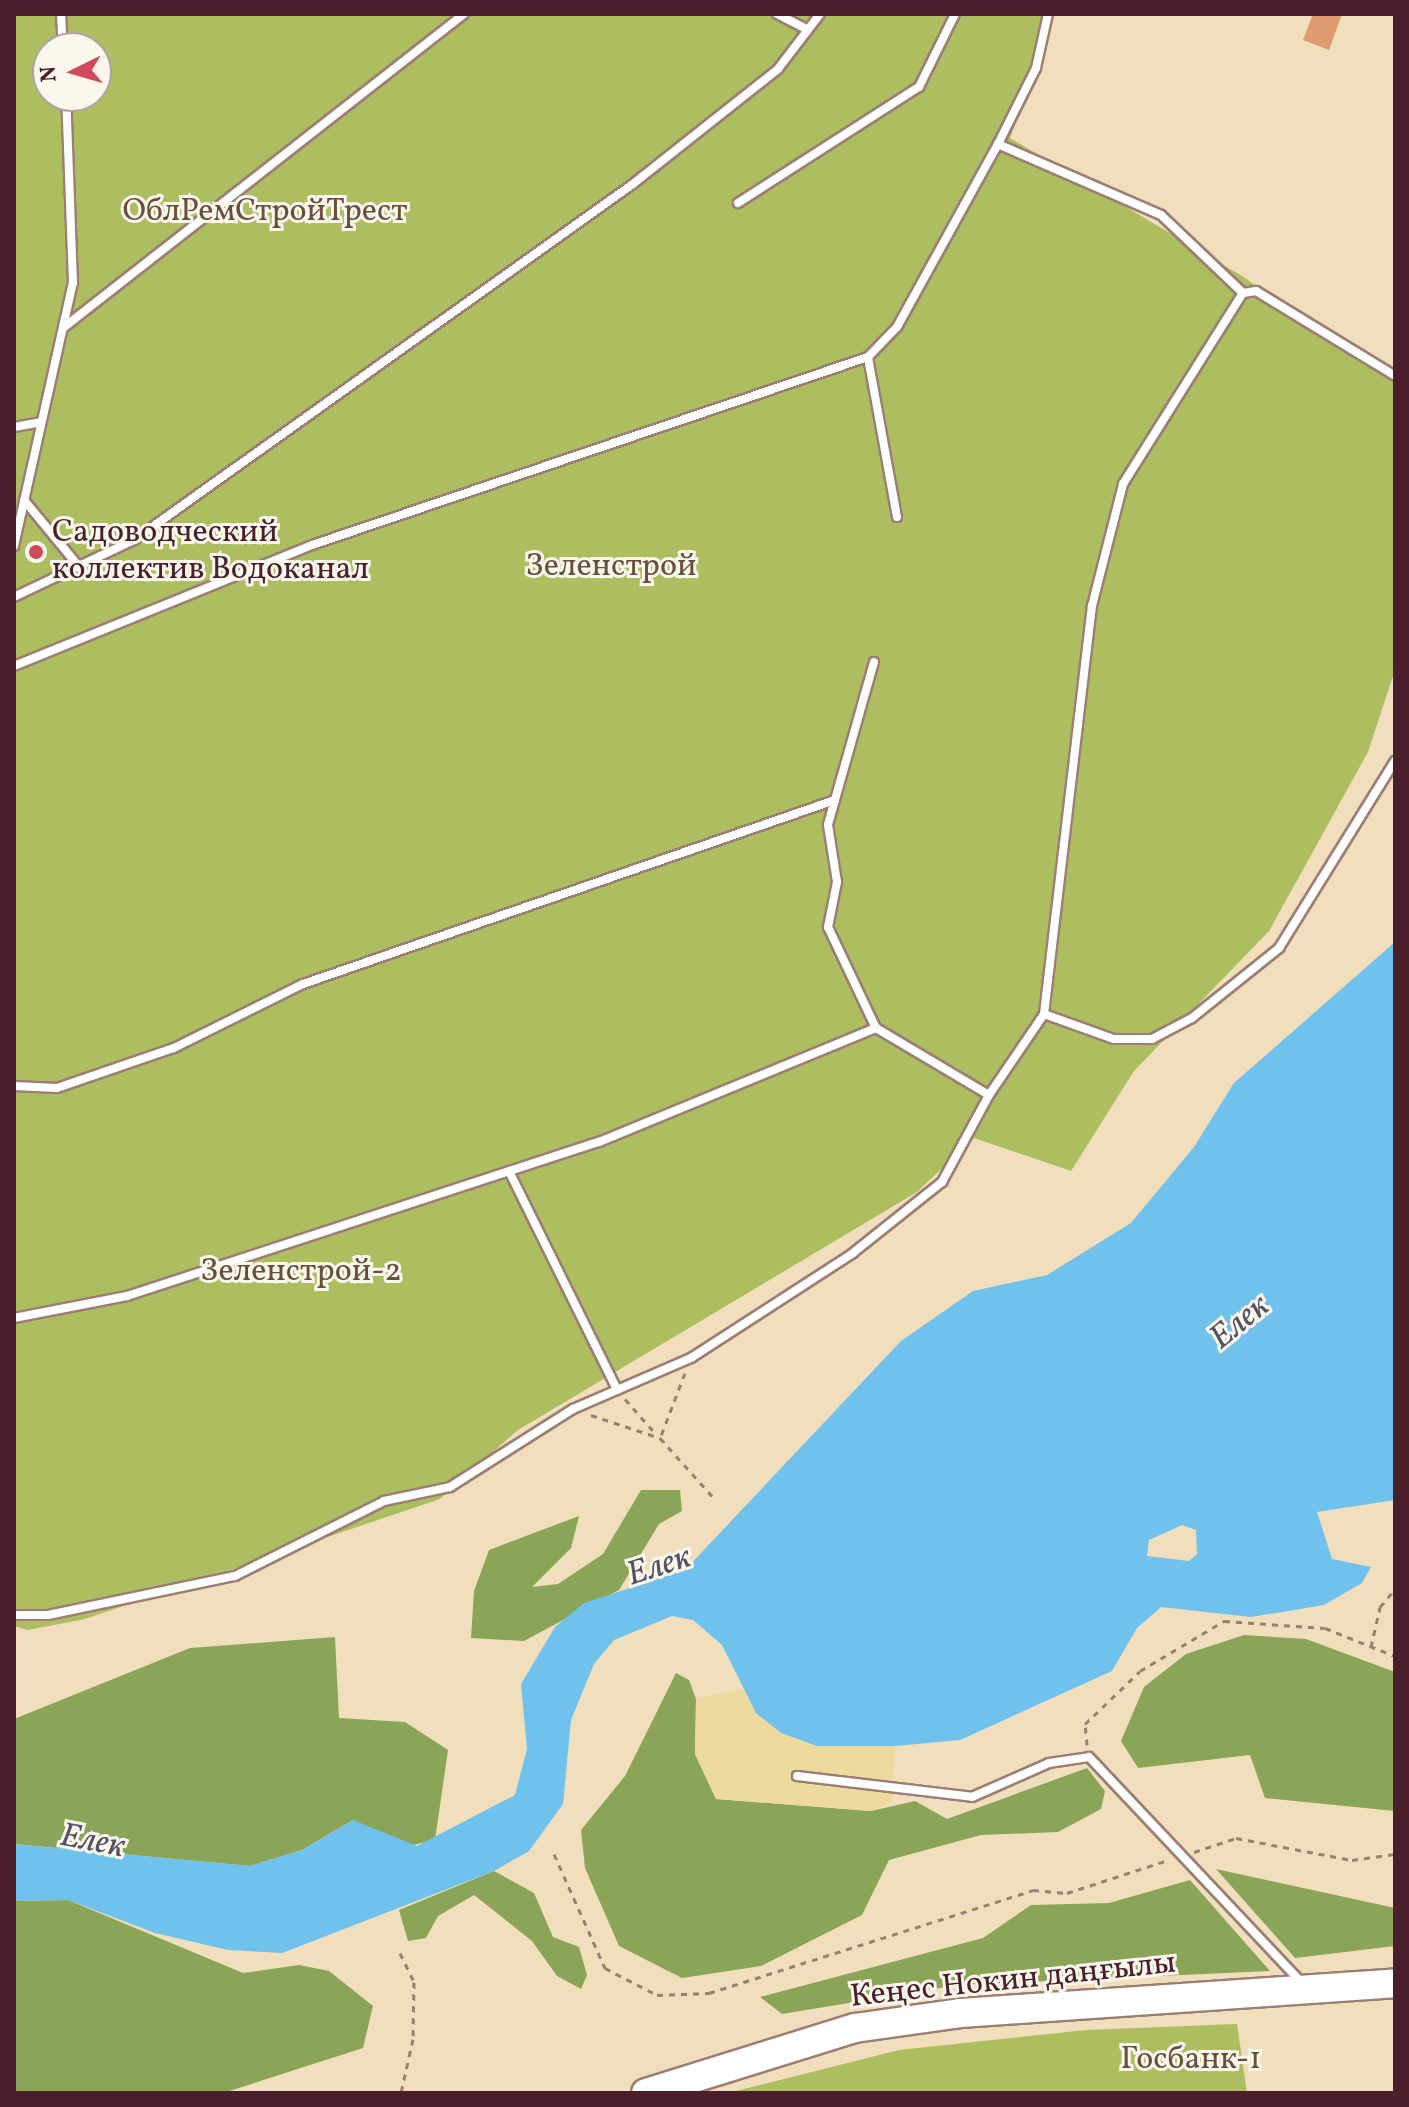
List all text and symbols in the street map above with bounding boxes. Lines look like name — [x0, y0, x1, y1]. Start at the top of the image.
north arrow — [32, 32, 112, 112]
text: N — [33, 65, 66, 83]
park label: ОблРемСтройТрест — [123, 193, 407, 231]
place label: Садоводческий коллектив Водоканал — [52, 515, 369, 590]
marker: Садоводческий коллектив Водоканал — [27, 543, 45, 561]
park label: Зеленстрой — [526, 548, 696, 586]
park label: Зеленстрой-2 — [200, 1253, 402, 1291]
water label: Елек — [1202, 1287, 1278, 1359]
water label: Елек — [622, 1538, 696, 1596]
water label: Елек — [56, 1816, 128, 1868]
street label: Кеңес Нокин даңғылы — [848, 1945, 1178, 2017]
park label: Госбанк-1 — [1121, 2041, 1261, 2079]

